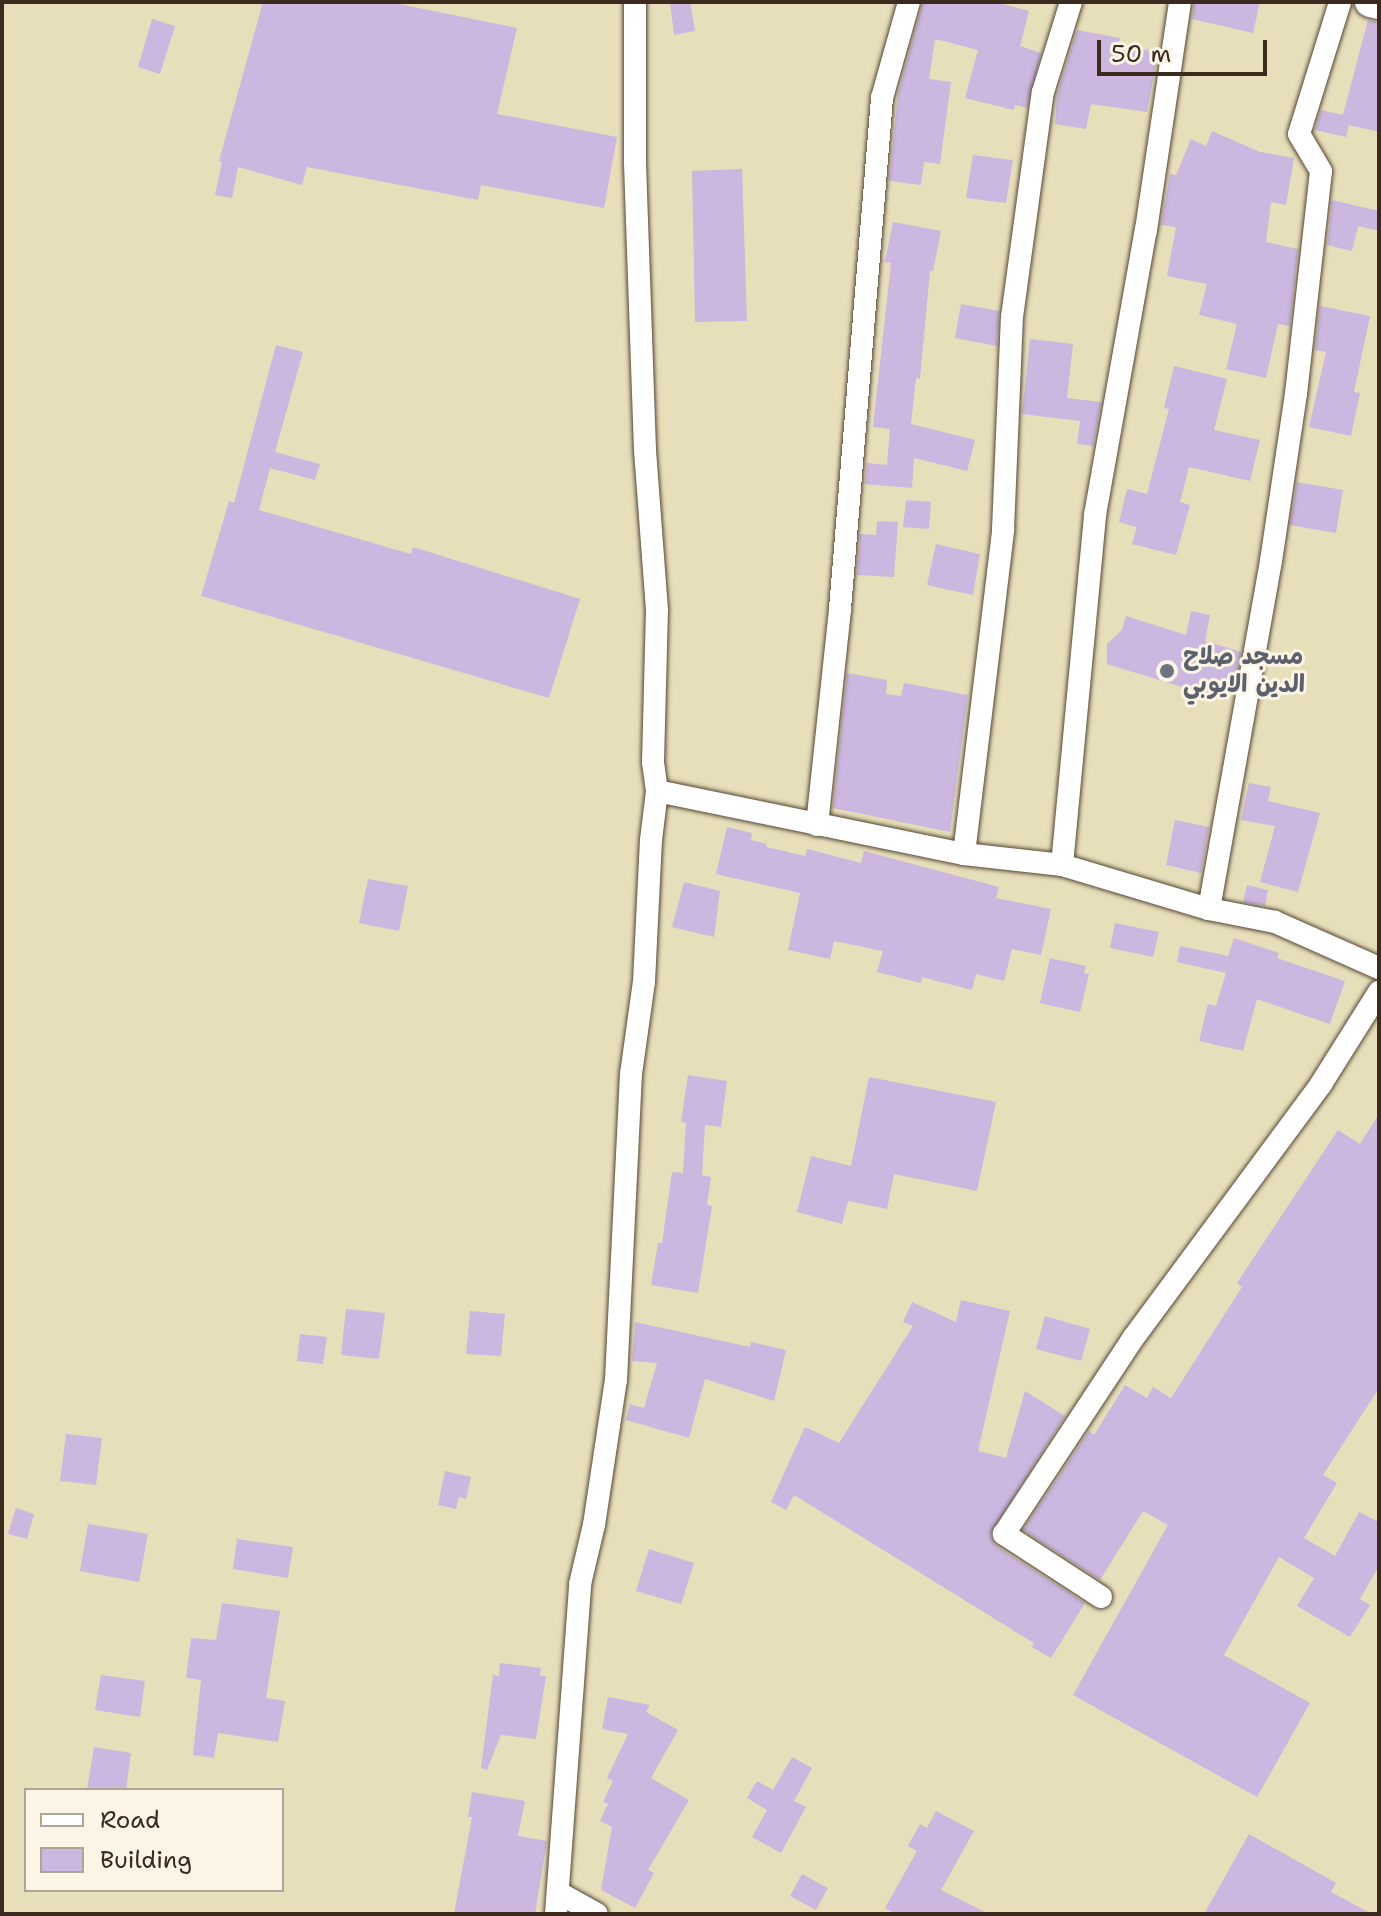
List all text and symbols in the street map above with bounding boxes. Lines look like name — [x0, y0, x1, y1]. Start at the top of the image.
scale bar — [1101, 24, 1271, 74]
text: 50 m — [1111, 38, 1171, 70]
place label: مسجد صلاح الدين الايوبي — [1183, 643, 1305, 699]
marker: مسجد صلاح الدين الايوبي — [1158, 662, 1176, 680]
legend — [24, 1788, 284, 1892]
text: Road — [100, 1804, 160, 1836]
text: Building — [100, 1844, 192, 1876]

